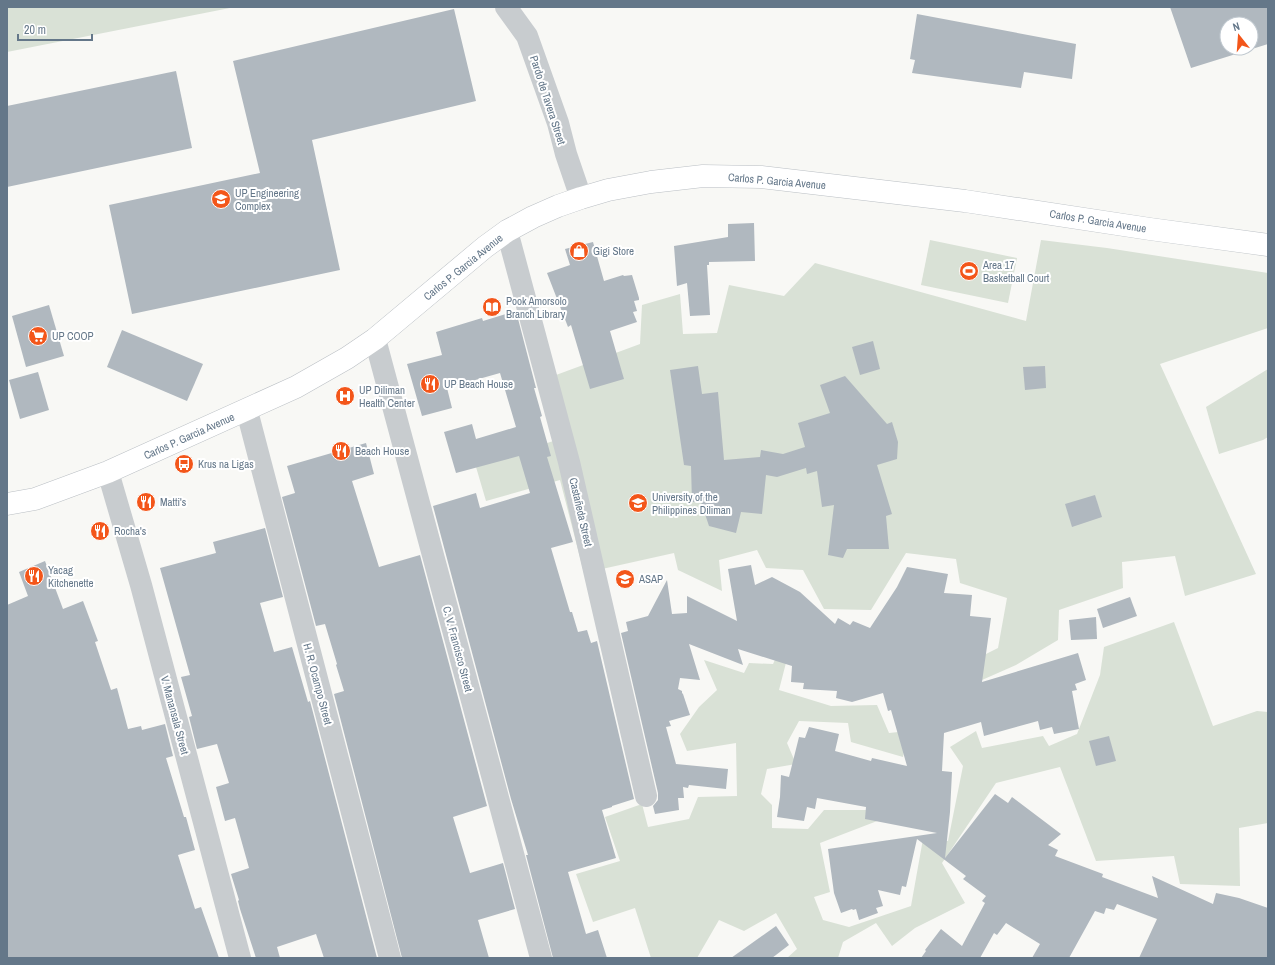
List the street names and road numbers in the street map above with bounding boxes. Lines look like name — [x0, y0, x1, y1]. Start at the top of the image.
street label: Pardo de Tavera Street — [527, 54, 569, 147]
street label: Carlos P. Garcia Avenue — [728, 170, 826, 192]
street label: Carlos P. Garcia Avenue — [1049, 206, 1147, 236]
street label: Carlos P. Garcia Avenue — [421, 231, 505, 303]
street label: Carlos P. Garcia Avenue — [141, 410, 237, 462]
street label: Castañeda Street — [566, 476, 596, 548]
street label: C. V. Francisco Street — [440, 605, 476, 694]
street label: H. R. Ocampo Street — [300, 642, 336, 727]
street label: V. Manansala Street — [158, 674, 192, 756]

